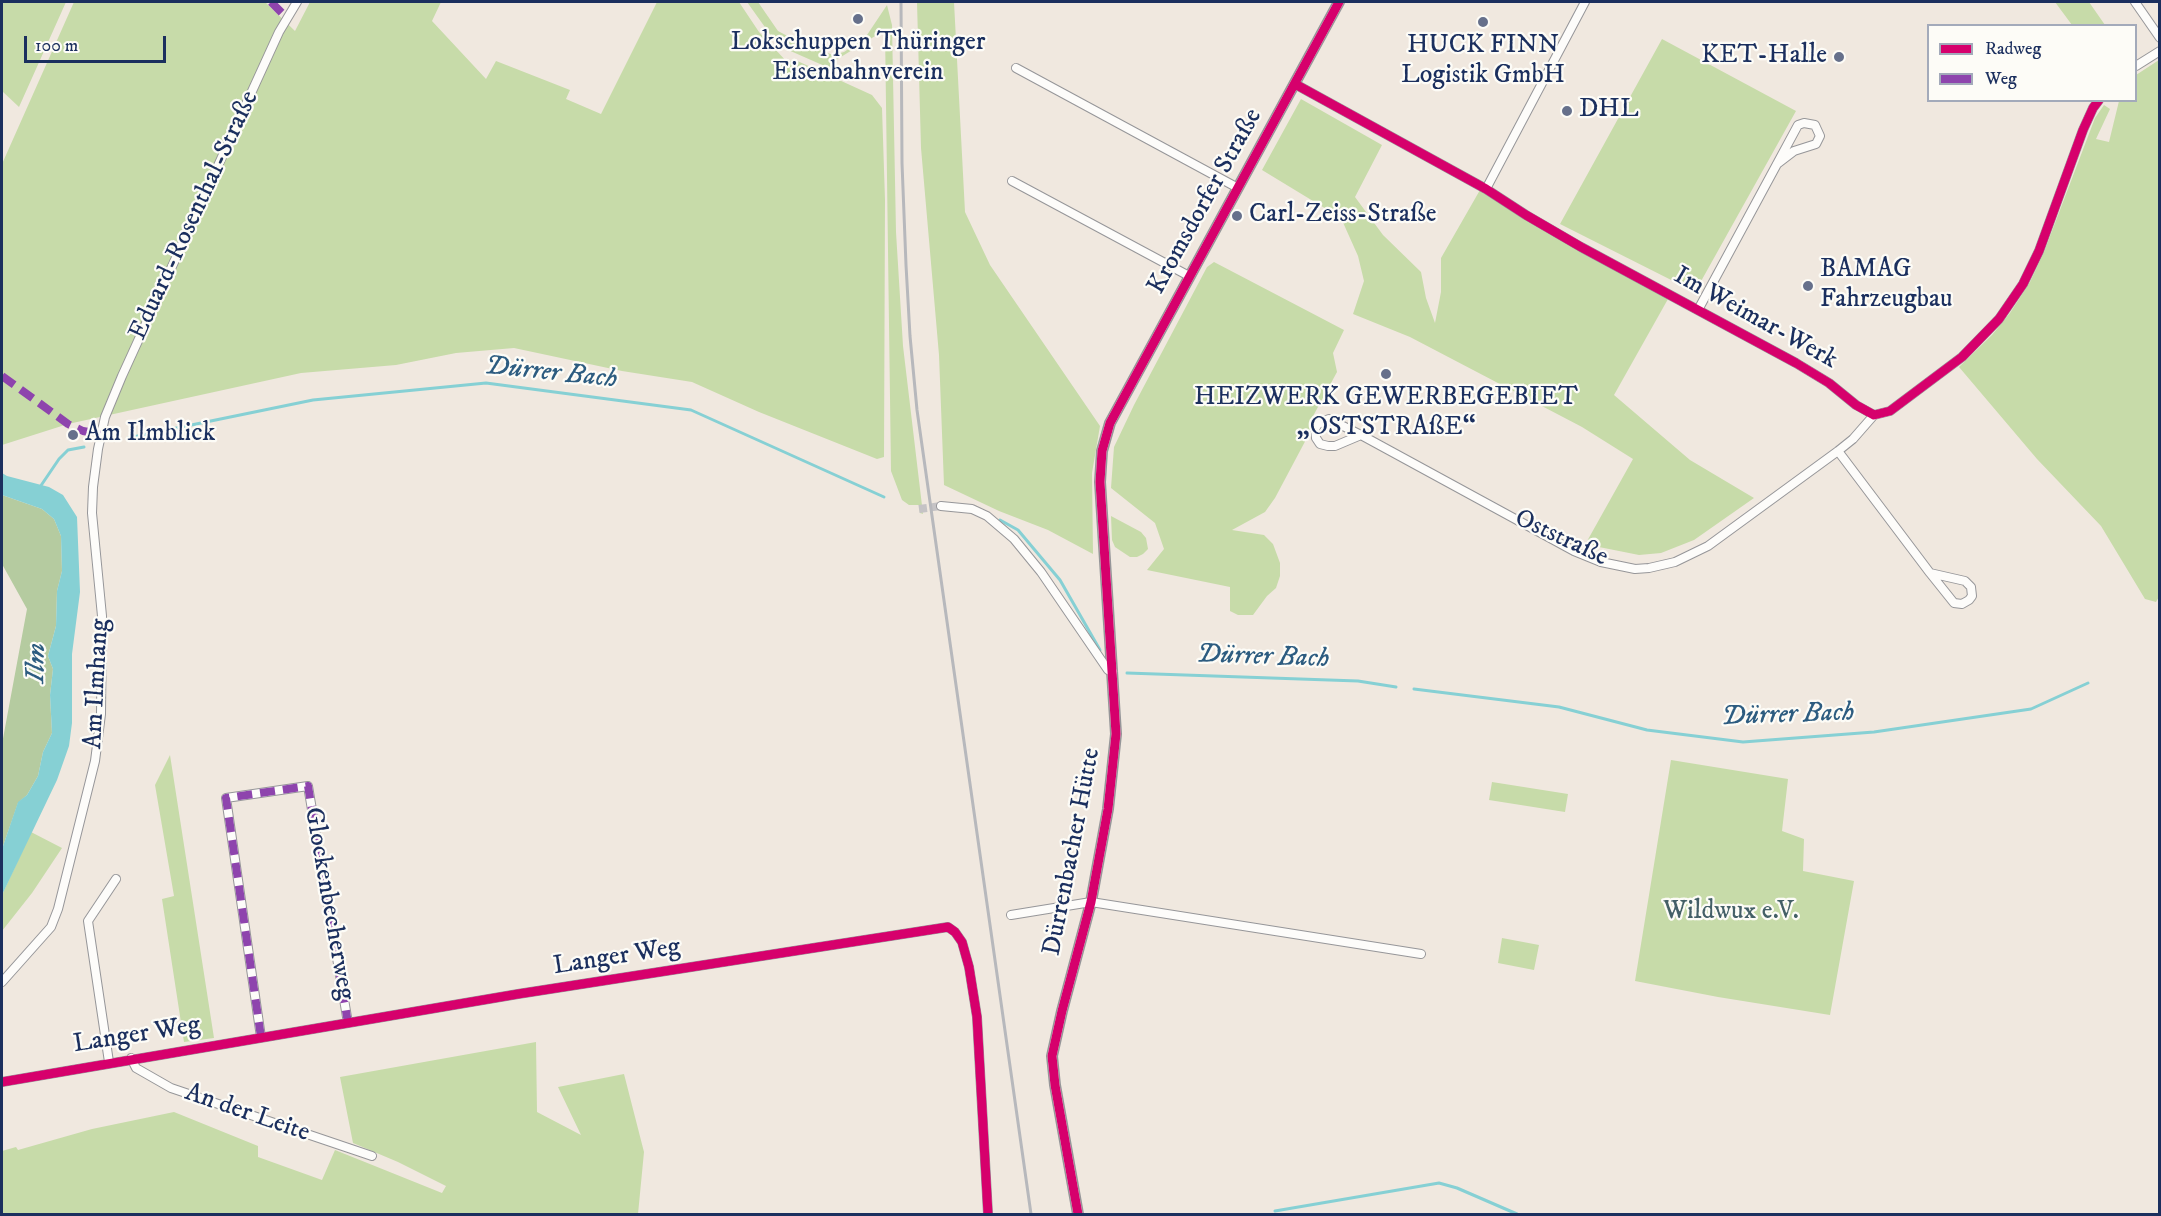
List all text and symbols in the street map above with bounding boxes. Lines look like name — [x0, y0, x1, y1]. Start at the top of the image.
marker: Lokschuppen Thüringer Eisenbahnverein — [851, 12, 865, 26]
marker: HUCK FINN Logistik GmbH — [1476, 15, 1490, 29]
scale bar — [27, 24, 170, 62]
legend — [1927, 24, 2137, 102]
place label: Lokschuppen Thüringer Eisenbahnverein — [731, 28, 985, 89]
place label: HUCK FINN Logistik GmbH — [1401, 31, 1565, 92]
text: 100 m — [35, 35, 78, 57]
text: Radweg — [1985, 38, 2041, 60]
place label: KET-Halle — [1701, 41, 1827, 73]
marker: KET-Halle — [1832, 50, 1846, 64]
text: Weg — [1985, 68, 2017, 90]
street label: Eduard-Rosenthal-Straße — [124, 86, 266, 346]
place label: DHL — [1579, 95, 1639, 127]
street label: Kromsdorfer Straße — [1142, 104, 1270, 300]
marker: DHL — [1560, 104, 1574, 118]
place label: Carl-Zeiss-Straße — [1249, 200, 1436, 232]
marker: Carl-Zeiss-Straße — [1230, 209, 1244, 223]
place label: BAMAG Fahrzeugbau — [1820, 255, 1953, 316]
street label: Im Weimar-Werk — [1668, 261, 1842, 377]
marker: BAMAG Fahrzeugbau — [1801, 279, 1815, 293]
water label: Dürrer Bach — [483, 351, 619, 397]
marker: HEIZWERK GEWERBEGEBIET „OSTSTRAßE“ — [1379, 367, 1393, 381]
place label: HEIZWERK GEWERBEGEBIET „OSTSTRAßE“ — [1194, 383, 1578, 444]
place label: Am Ilmblick — [85, 419, 215, 451]
marker: Am Ilmblick — [66, 428, 80, 442]
street label: Oststraße — [1509, 504, 1613, 574]
street label: Am Ilmhang — [79, 618, 117, 750]
water label: Dürrer Bach — [1196, 639, 1330, 677]
water label: Ilm — [21, 643, 55, 683]
water label: Dürrer Bach — [1721, 697, 1855, 735]
street label: Dürrenbacher Hütte — [1038, 745, 1108, 959]
street label: Glockenbecherweg — [296, 805, 360, 1003]
park label: Wildwux e.V. — [1663, 897, 1799, 929]
street label: Langer Weg — [551, 933, 683, 983]
street label: Langer Weg — [71, 1011, 203, 1061]
street label: An der Leite — [181, 1078, 313, 1150]

